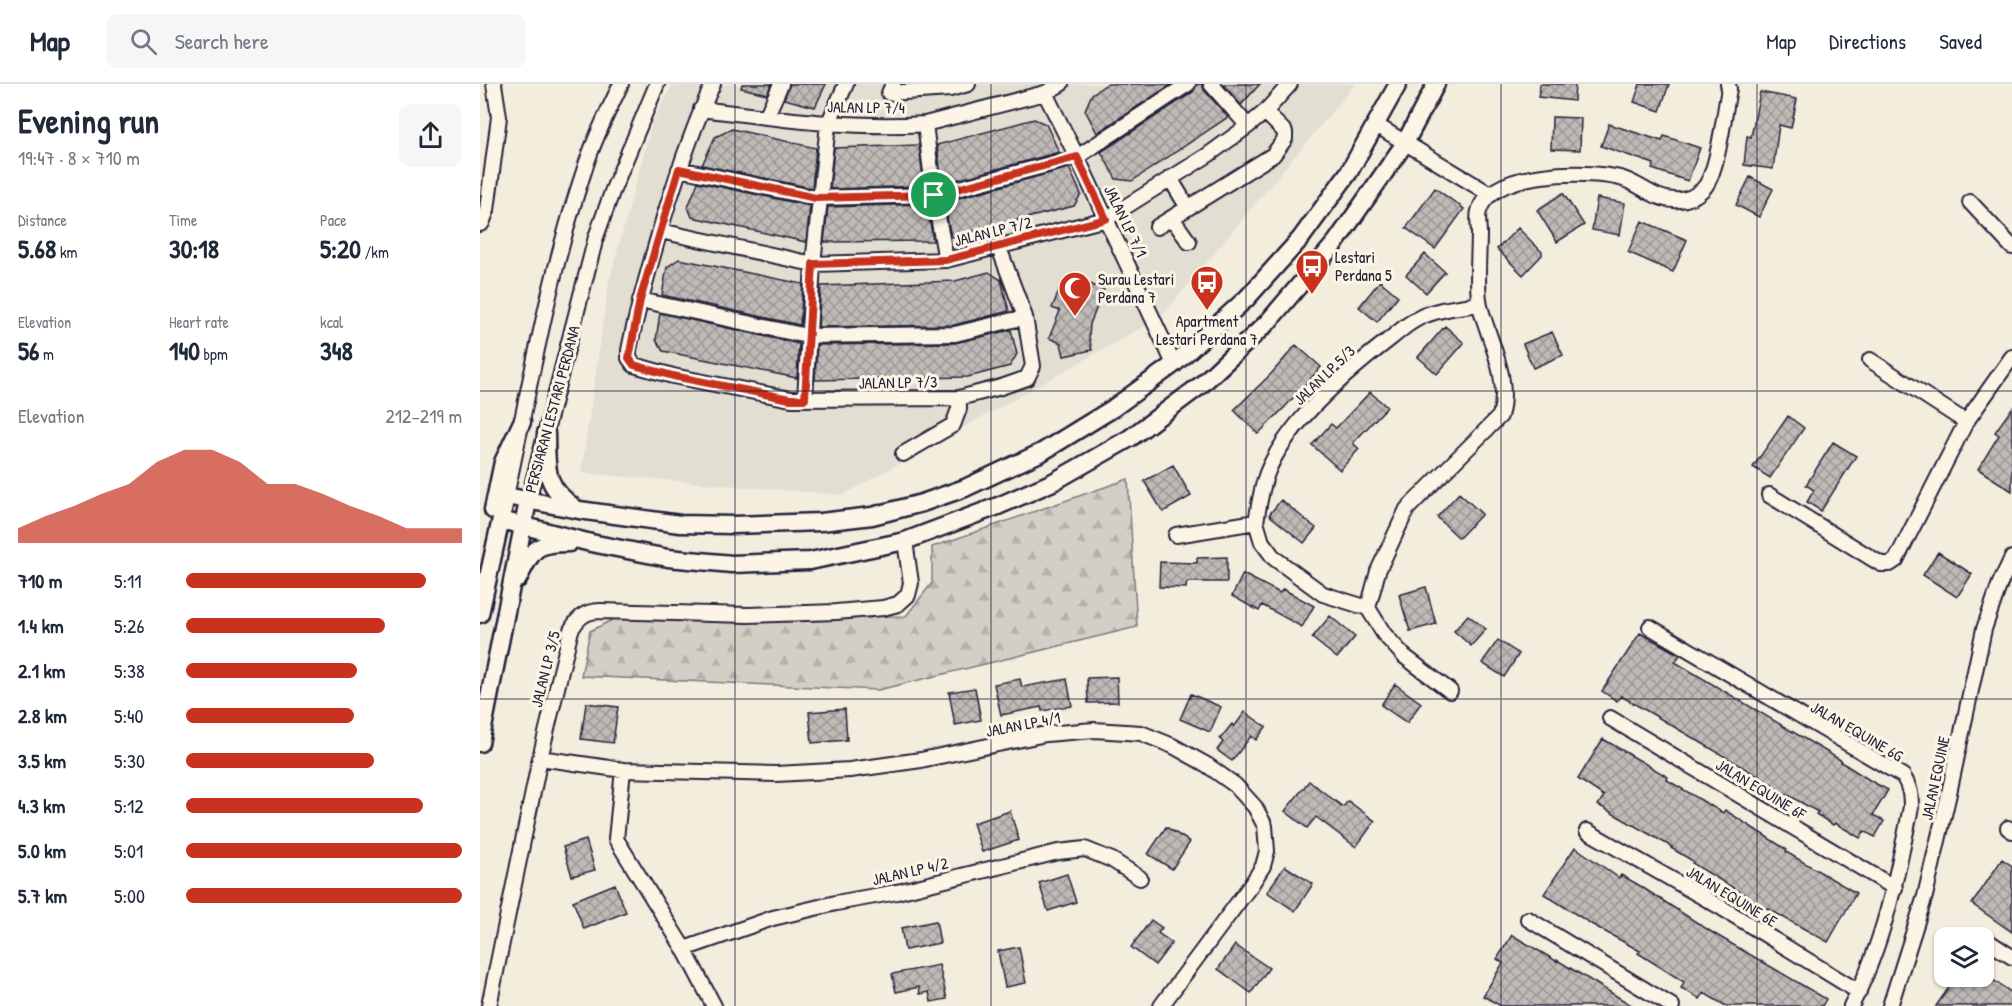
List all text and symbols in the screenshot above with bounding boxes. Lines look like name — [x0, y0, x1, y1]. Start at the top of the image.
search box — [106, 14, 526, 68]
text: Map — [30, 22, 70, 60]
icon: search — [127, 25, 160, 58]
text: Search here — [175, 26, 269, 56]
text: Map — [1766, 27, 1796, 56]
text: Directions — [1829, 27, 1906, 56]
text: Saved — [1939, 27, 1982, 56]
street label: JALAN LP 7/4 — [827, 95, 905, 119]
text: Evening run — [18, 99, 159, 143]
button: share — [399, 104, 462, 167]
text: 19:47 · 8 × 710 m — [18, 144, 140, 171]
pin — [908, 169, 959, 220]
icon: arrive — [917, 178, 950, 211]
street label: JALAN LP 7/1 — [1099, 181, 1153, 261]
text: Distance — [18, 209, 67, 231]
text: Time — [169, 209, 197, 231]
text: Pace — [320, 209, 347, 231]
street label: JALAN LP 7/2 — [952, 211, 1035, 251]
text: 5.68 — [18, 231, 56, 266]
text: 30:18 — [169, 231, 219, 266]
text: 5:20 — [320, 231, 361, 266]
text: km — [56, 241, 77, 263]
text: /km — [361, 241, 389, 263]
place label: Lestari Perdana 5 — [1335, 246, 1392, 286]
bus stop icon: Lestari Perdana 5 — [1294, 248, 1330, 295]
bus stop icon: Apartment Lestari Perdana 7 — [1189, 264, 1225, 311]
place label: Surau Lestari Perdana 7 — [1098, 268, 1174, 308]
mosque icon: Surau Lestari Perdana 7 — [1057, 270, 1093, 317]
place label: Apartment Lestari Perdana 7 — [1156, 310, 1258, 350]
text: Elevation — [18, 311, 71, 333]
text: Heart rate — [169, 311, 229, 333]
text: kcal — [320, 311, 343, 333]
street label: PERSIARAN LESTARI PERDANA — [519, 323, 585, 495]
text: 56 — [18, 333, 39, 368]
text: 140 — [169, 333, 200, 368]
text: 348 — [320, 333, 353, 368]
street label: JALAN LP 5/3 — [1288, 340, 1360, 410]
text: m — [39, 343, 54, 365]
text: bpm — [200, 343, 228, 365]
street label: JALAN LP 7/3 — [858, 370, 938, 394]
text: Elevation — [18, 402, 84, 429]
text: 212–219 m — [385, 402, 462, 429]
text: 710 m — [18, 567, 62, 594]
text: 5:11 — [114, 567, 142, 594]
text: 1.4 km — [18, 612, 64, 639]
text: 5:26 — [114, 612, 144, 639]
street label: JALAN LP 3/5 — [525, 628, 565, 709]
text: 2.1 km — [18, 657, 65, 684]
text: 5:38 — [114, 657, 145, 684]
street label: JALAN EQUINE 6G — [1807, 696, 1907, 766]
text: 2.8 km — [18, 702, 67, 729]
text: 5:40 — [114, 702, 144, 729]
street label: JALAN LP 4/1 — [984, 706, 1062, 742]
street label: JALAN EQUINE — [1915, 734, 1955, 822]
text: 3.5 km — [18, 747, 66, 774]
text: 5:30 — [114, 747, 145, 774]
street label: JALAN EQUINE 6F — [1712, 753, 1811, 825]
text: 4.3 km — [18, 792, 65, 819]
text: 5:12 — [114, 792, 144, 819]
text: 5.0 km — [18, 837, 66, 864]
text: 5:01 — [114, 837, 143, 864]
street label: JALAN LP 4/2 — [870, 851, 951, 890]
street label: JALAN EQUINE 6E — [1682, 860, 1782, 932]
text: 5.7 km — [18, 882, 67, 909]
text: 5:00 — [114, 882, 145, 909]
map controls — [1934, 927, 1994, 987]
button: layers — [1934, 927, 1994, 987]

